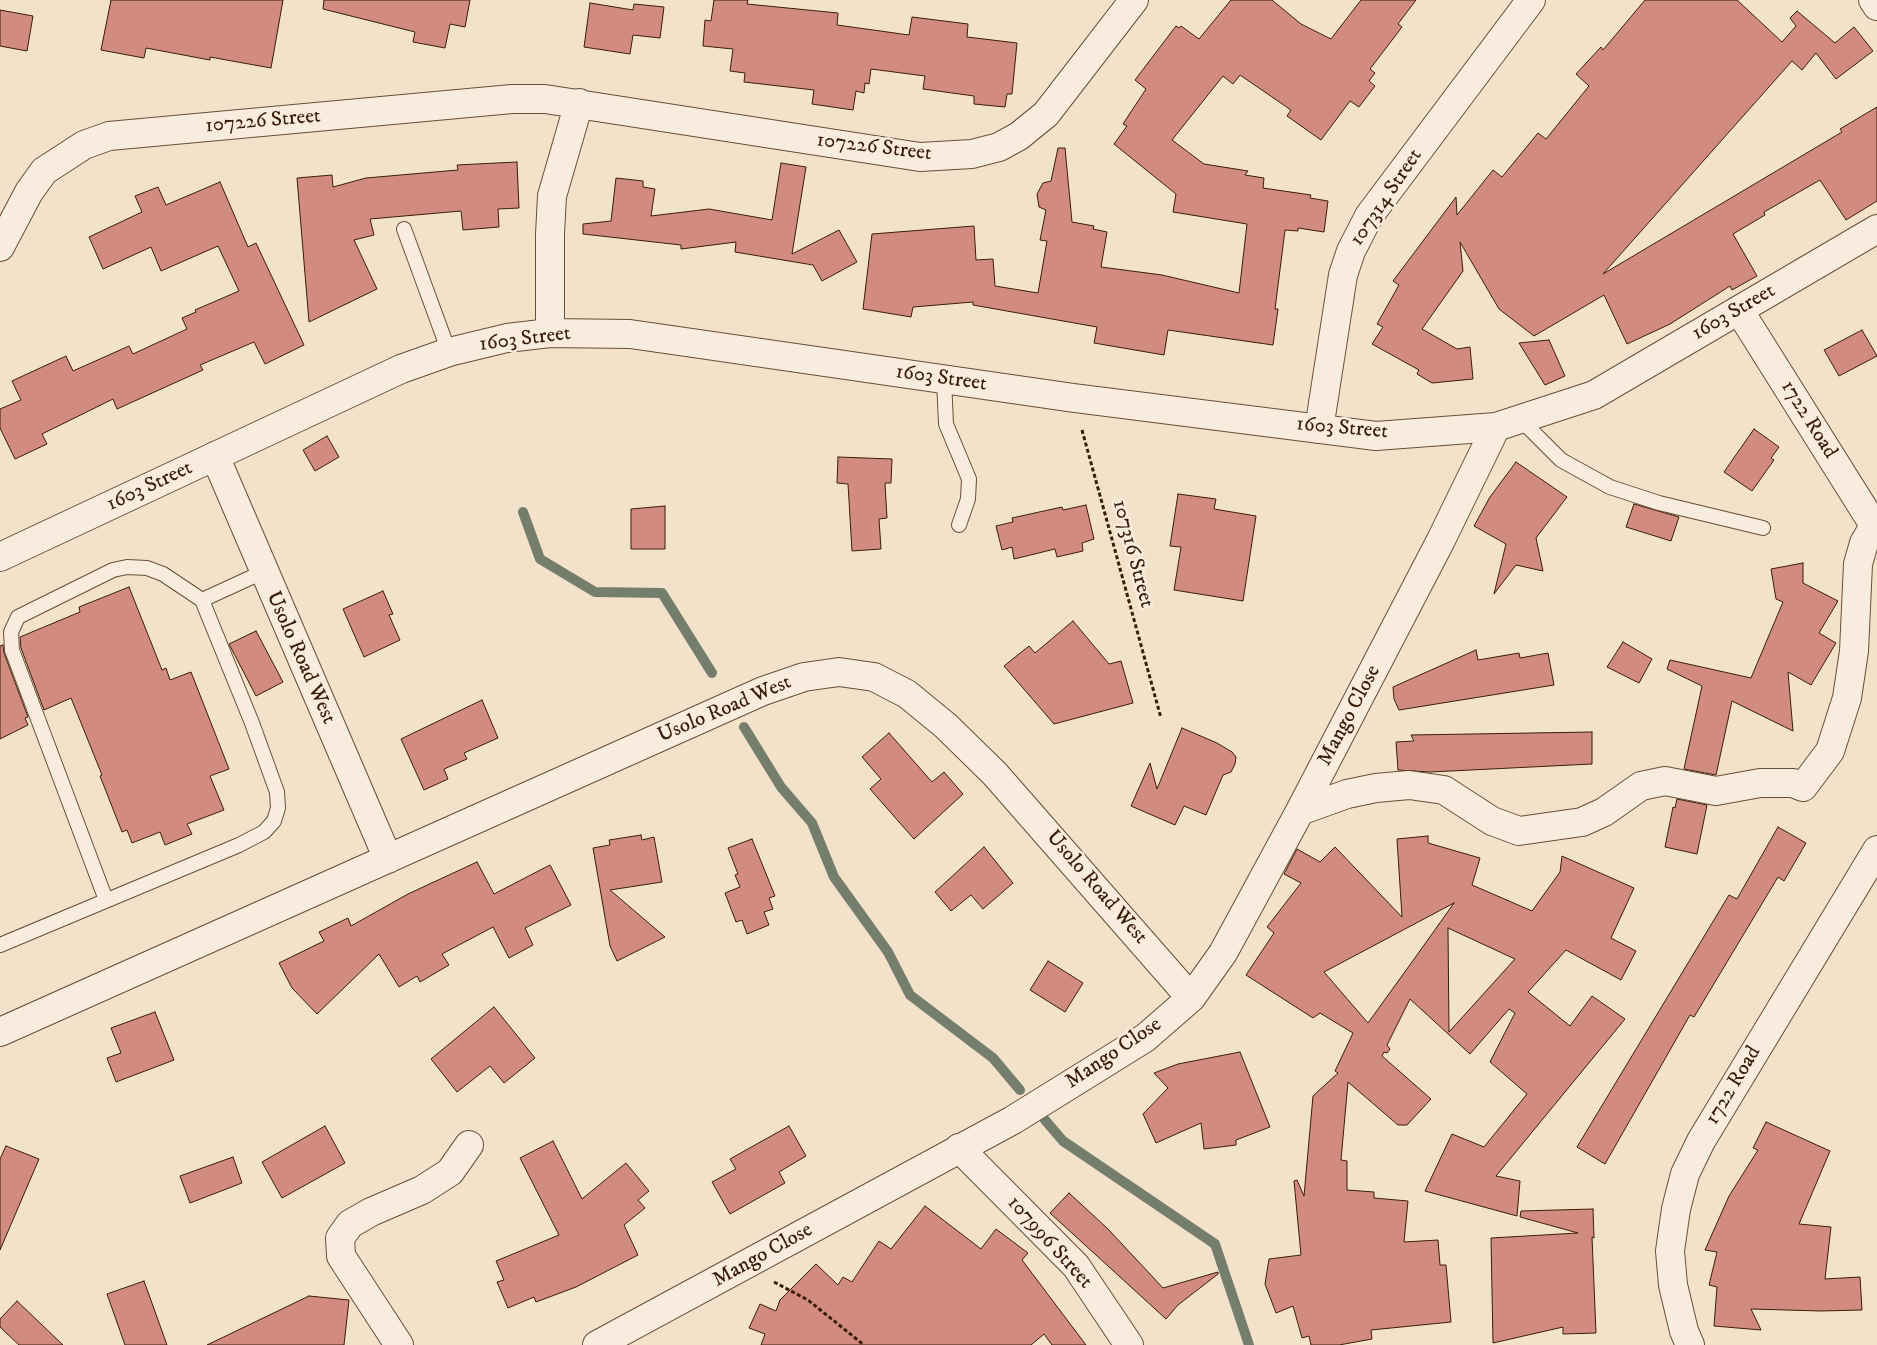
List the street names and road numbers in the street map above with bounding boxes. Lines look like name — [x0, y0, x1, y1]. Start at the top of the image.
street label: 107226 Street — [204, 104, 322, 140]
street label: 107226 Street — [815, 128, 933, 168]
street label: 107314 Street — [1345, 145, 1429, 251]
street label: 1603 Street — [1688, 279, 1780, 347]
street label: 1603 Street — [478, 322, 572, 358]
street label: 1603 Street — [894, 360, 988, 398]
street label: 1722 Road — [1774, 376, 1842, 464]
street label: 1603 Street — [1295, 412, 1389, 446]
street label: 1603 Street — [103, 456, 197, 518]
street label: 107316 Street — [1106, 497, 1158, 611]
street label: Usolo Road West — [260, 588, 340, 728]
street label: Mango Close — [1313, 661, 1387, 771]
street label: Usolo Road West — [654, 671, 796, 749]
street label: Usolo Road West — [1040, 826, 1152, 950]
street label: Mango Close — [1061, 1013, 1167, 1095]
street label: 1722 Road — [1701, 1042, 1767, 1130]
street label: 107996 Street — [1001, 1191, 1097, 1295]
street label: Mango Close — [709, 1218, 817, 1294]

